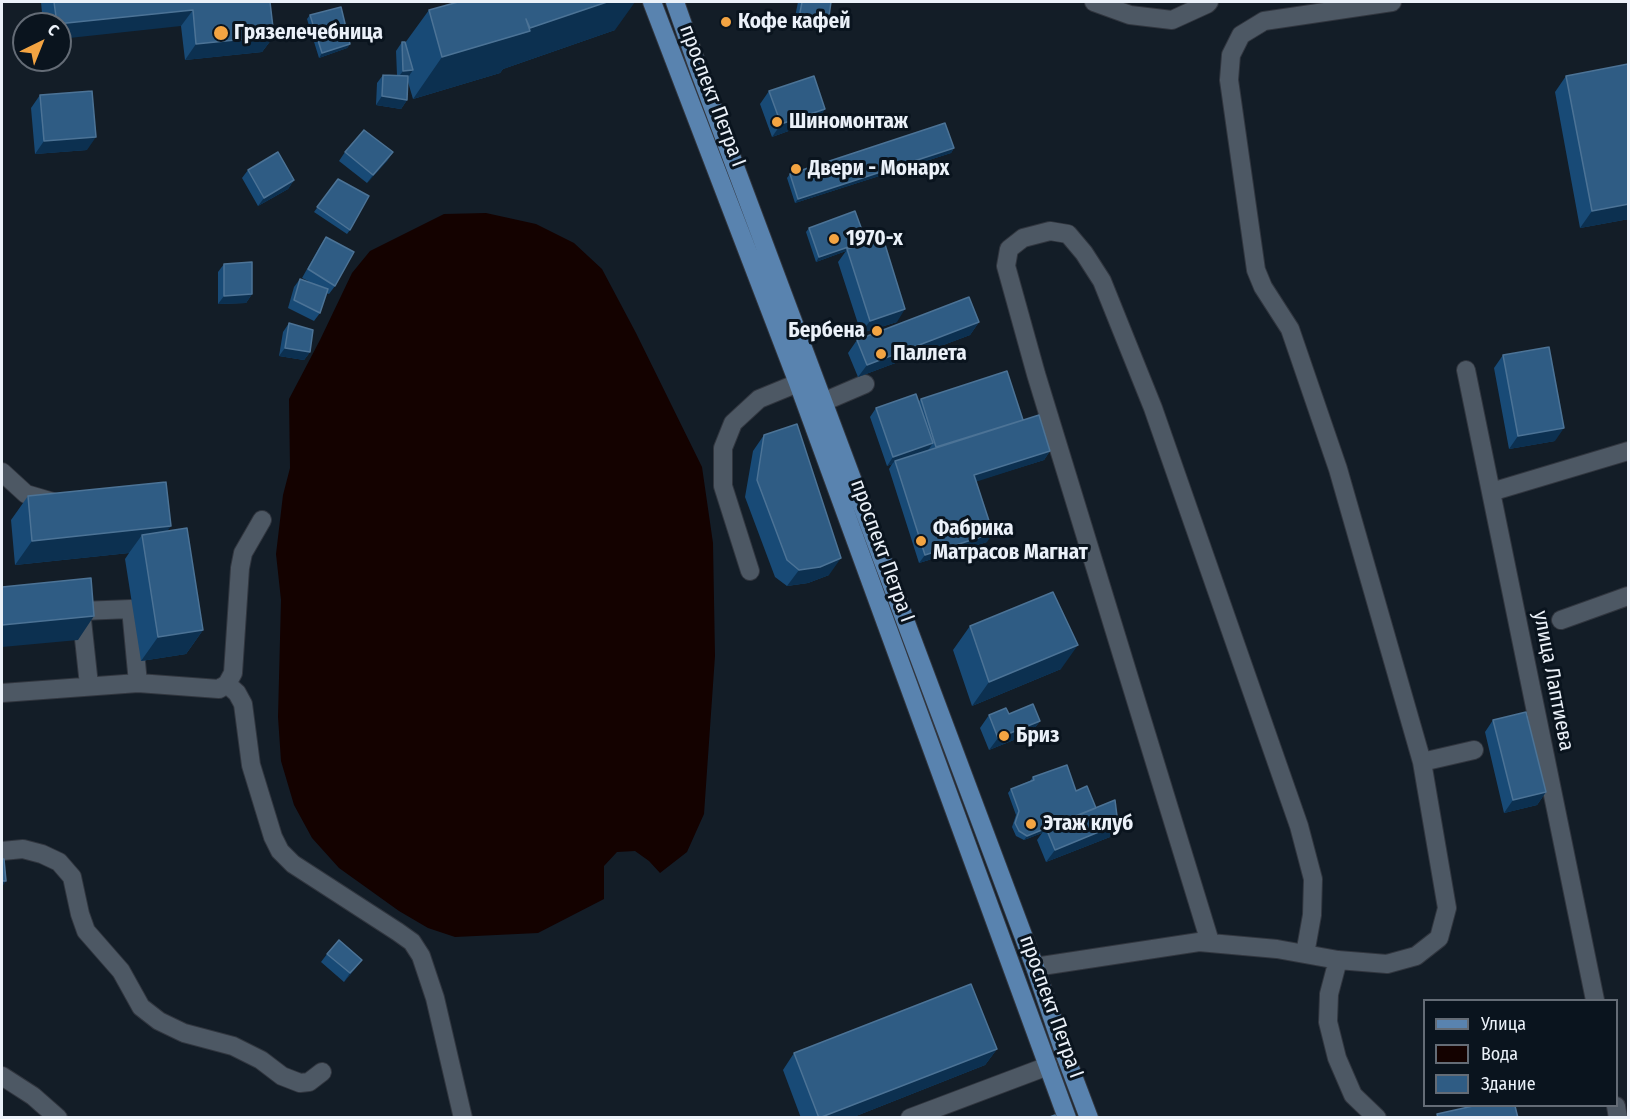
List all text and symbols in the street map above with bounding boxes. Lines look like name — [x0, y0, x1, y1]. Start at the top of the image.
place label: Кофе кафей — [738, 9, 850, 35]
north arrow — [12, 12, 72, 72]
marker: Кофе кафей — [719, 15, 733, 29]
text: С — [44, 20, 63, 40]
place label: Грязелечебница — [234, 20, 383, 46]
street label: проспект Петра I — [673, 21, 751, 171]
marker: Грязелечебница — [212, 24, 230, 42]
place label: Шиномонтаж — [789, 109, 908, 135]
marker: Шиномонтаж — [770, 115, 784, 129]
place label: Двери - Монарх — [808, 156, 949, 182]
marker: Двери - Монарх — [789, 162, 803, 176]
place label: 1970-х — [846, 226, 903, 252]
marker: 1970-х — [827, 232, 841, 246]
place label: Бербена — [788, 318, 865, 344]
marker: Бербена — [870, 324, 884, 338]
place label: Паллета — [893, 341, 967, 367]
marker: Паллета — [874, 347, 888, 361]
street label: проспект Петра I — [845, 476, 919, 626]
place label: Фабрика Матрасов Магнат — [933, 516, 1088, 566]
marker: Фабрика Матрасов Магнат — [914, 534, 928, 548]
street label: улица Лаптиева — [1527, 609, 1579, 753]
place label: Бриз — [1016, 723, 1060, 749]
marker: Бриз — [997, 729, 1011, 743]
place label: Этаж клуб — [1043, 811, 1133, 837]
marker: Этаж клуб — [1024, 817, 1038, 831]
street label: проспект Петра I — [1014, 932, 1088, 1082]
legend — [1423, 999, 1618, 1107]
text: Улица — [1481, 1013, 1526, 1035]
text: Вода — [1481, 1043, 1518, 1065]
text: Здание — [1481, 1073, 1536, 1095]

